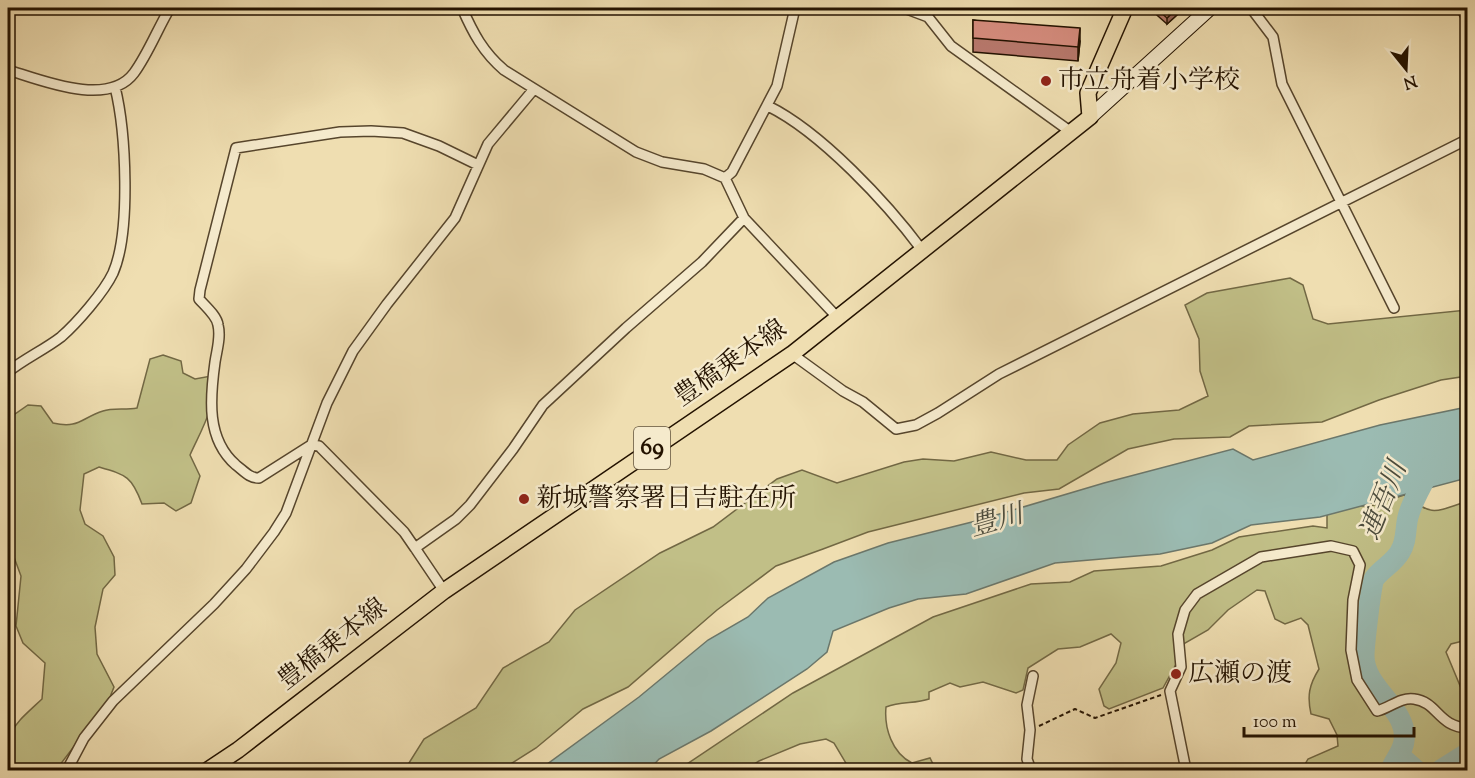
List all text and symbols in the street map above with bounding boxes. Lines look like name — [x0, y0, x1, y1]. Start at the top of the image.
north arrow — [1376, 39, 1436, 99]
place label: 市立舟着小学校 — [1058, 63, 1240, 100]
text: N — [1400, 68, 1419, 94]
marker: 市立舟着小学校 — [1039, 74, 1053, 88]
street label: 豊橋乗本線 — [667, 312, 795, 416]
road number: 69 — [634, 427, 670, 469]
water label: 連吾川 — [1352, 453, 1419, 546]
place label: 新城警察署日吉駐在所 — [536, 481, 796, 518]
marker: 新城警察署日吉駐在所 — [517, 492, 531, 506]
water label: 豊川 — [966, 495, 1031, 548]
street label: 豊橋乗本線 — [270, 590, 396, 700]
place label: 広瀬の渡 — [1188, 656, 1292, 693]
marker: 広瀬の渡 — [1169, 667, 1183, 681]
scale bar — [1244, 700, 1414, 738]
text: 100 m — [1253, 710, 1297, 736]

